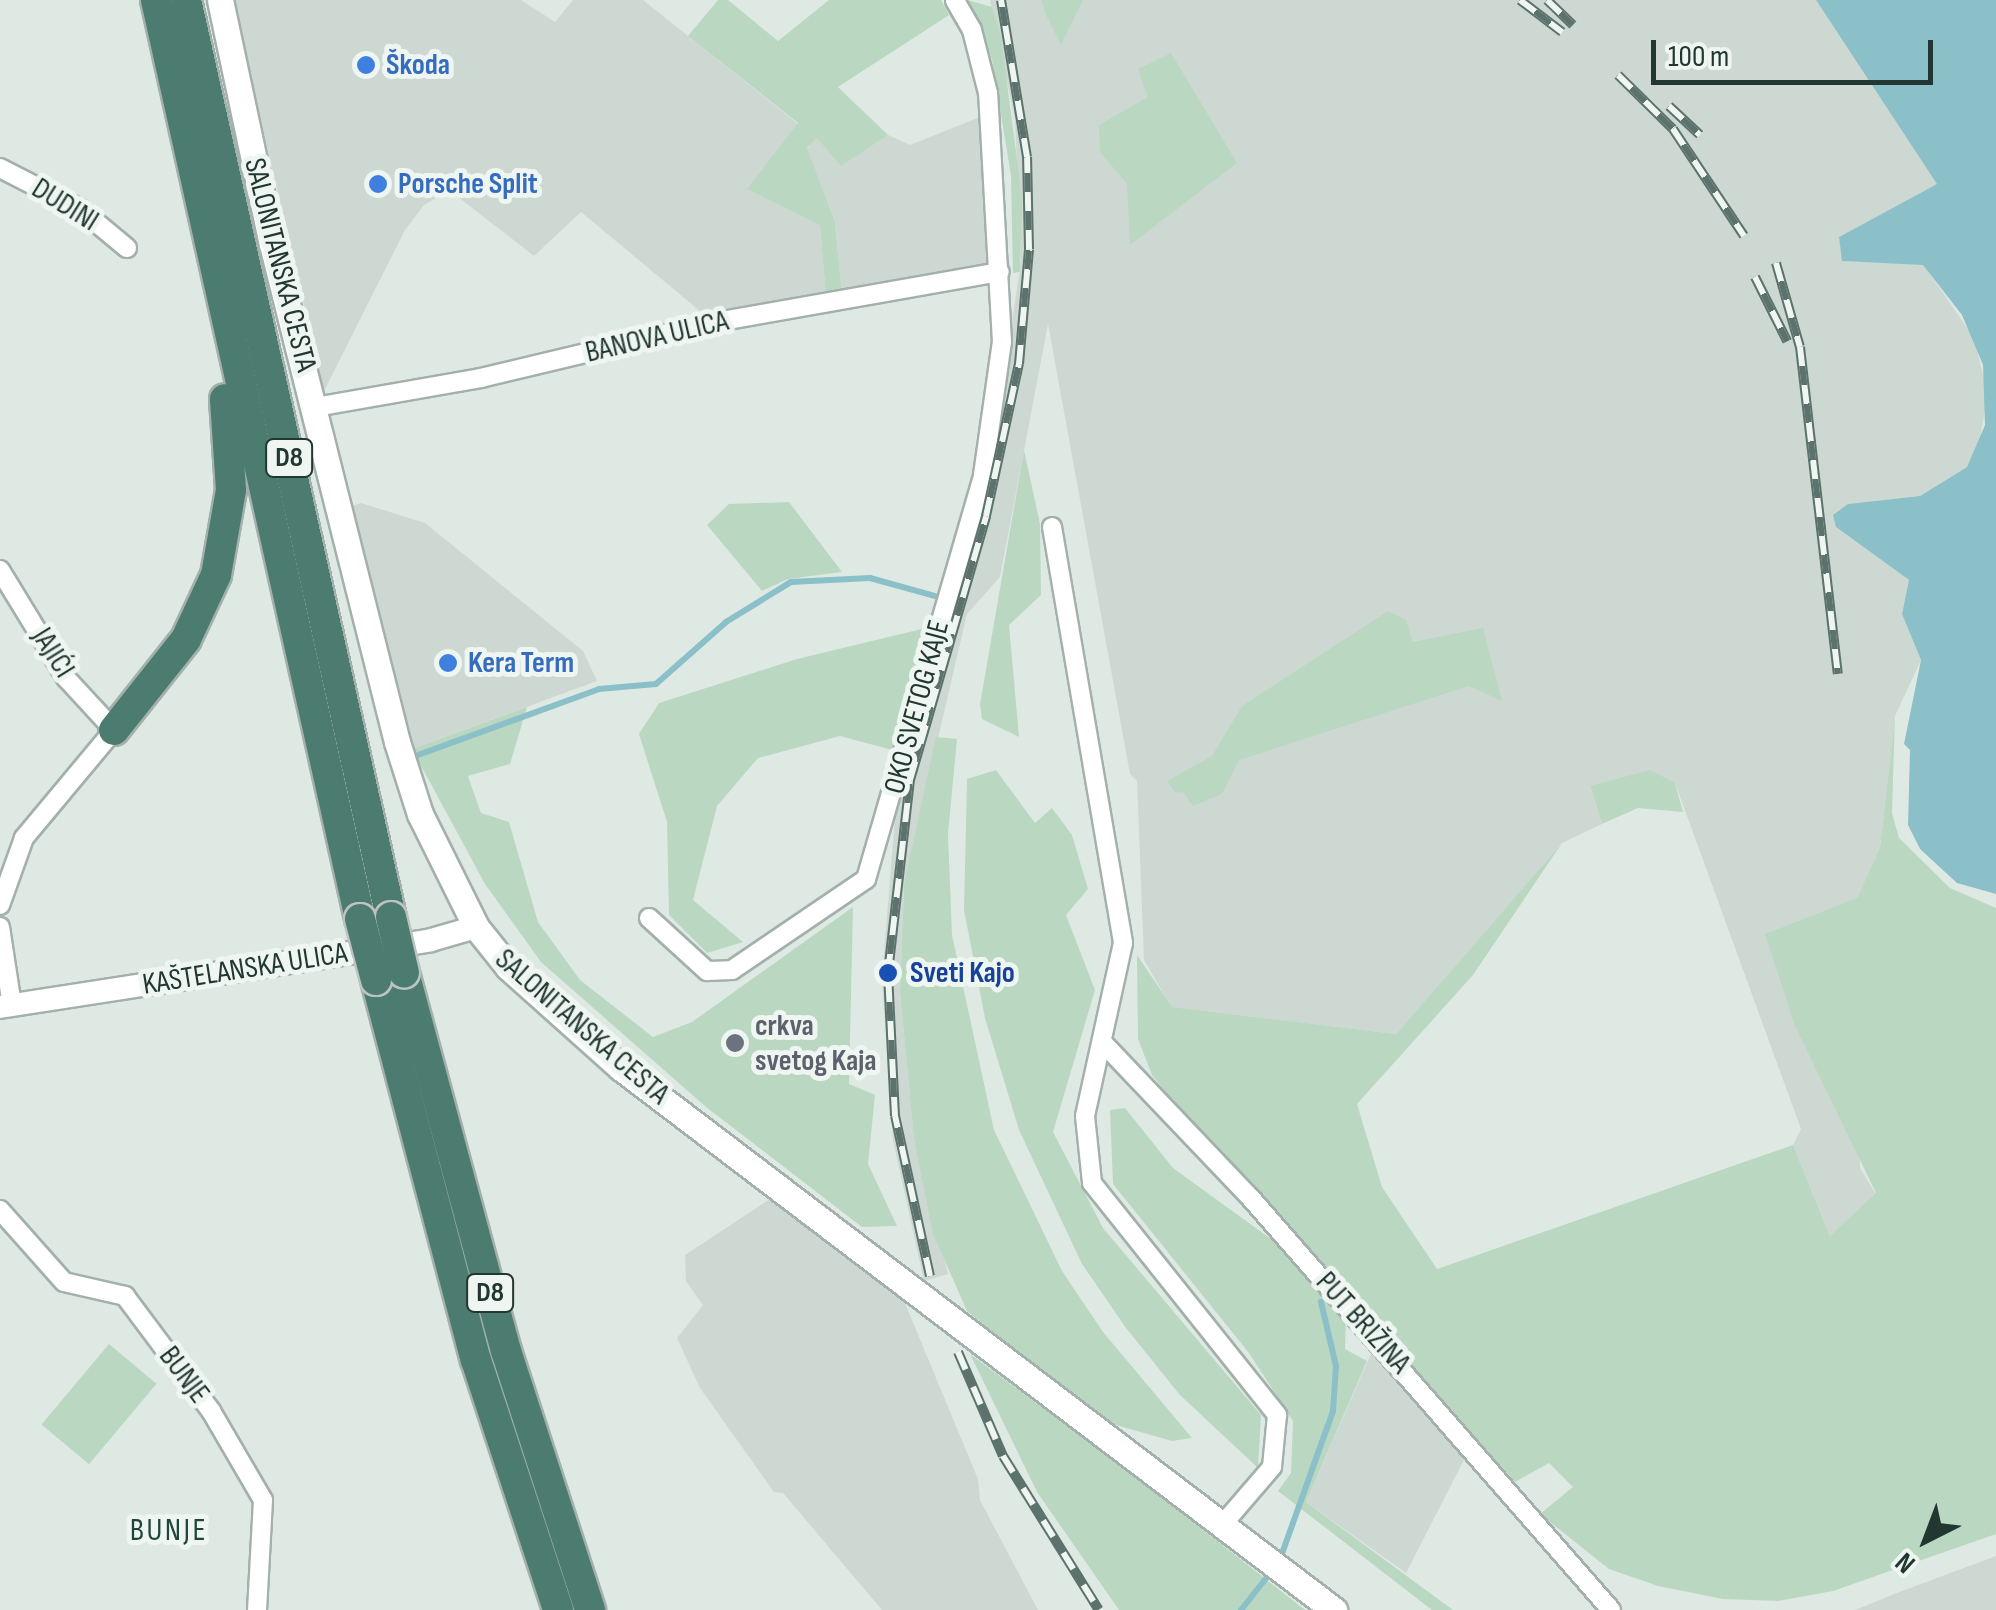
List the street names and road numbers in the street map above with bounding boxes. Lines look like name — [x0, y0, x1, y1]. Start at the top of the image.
street label: SALONITANSKA CESTA — [236, 154, 324, 376]
street label: DUDINI — [25, 171, 105, 239]
street label: BANOVA ULICA — [582, 303, 732, 371]
road number: D8 — [264, 435, 314, 481]
street label: OKO SVETOG KAJE — [877, 616, 957, 798]
street label: JAJIĆI — [24, 621, 82, 685]
street label: KAŠTELANSKA ULICA — [140, 935, 350, 1003]
street label: SALONITANSKA CESTA — [488, 942, 676, 1112]
street label: PUT BRIŽINA — [1308, 1265, 1418, 1381]
road number: D8 — [465, 1270, 515, 1316]
street label: BUNJE — [151, 1339, 217, 1411]

